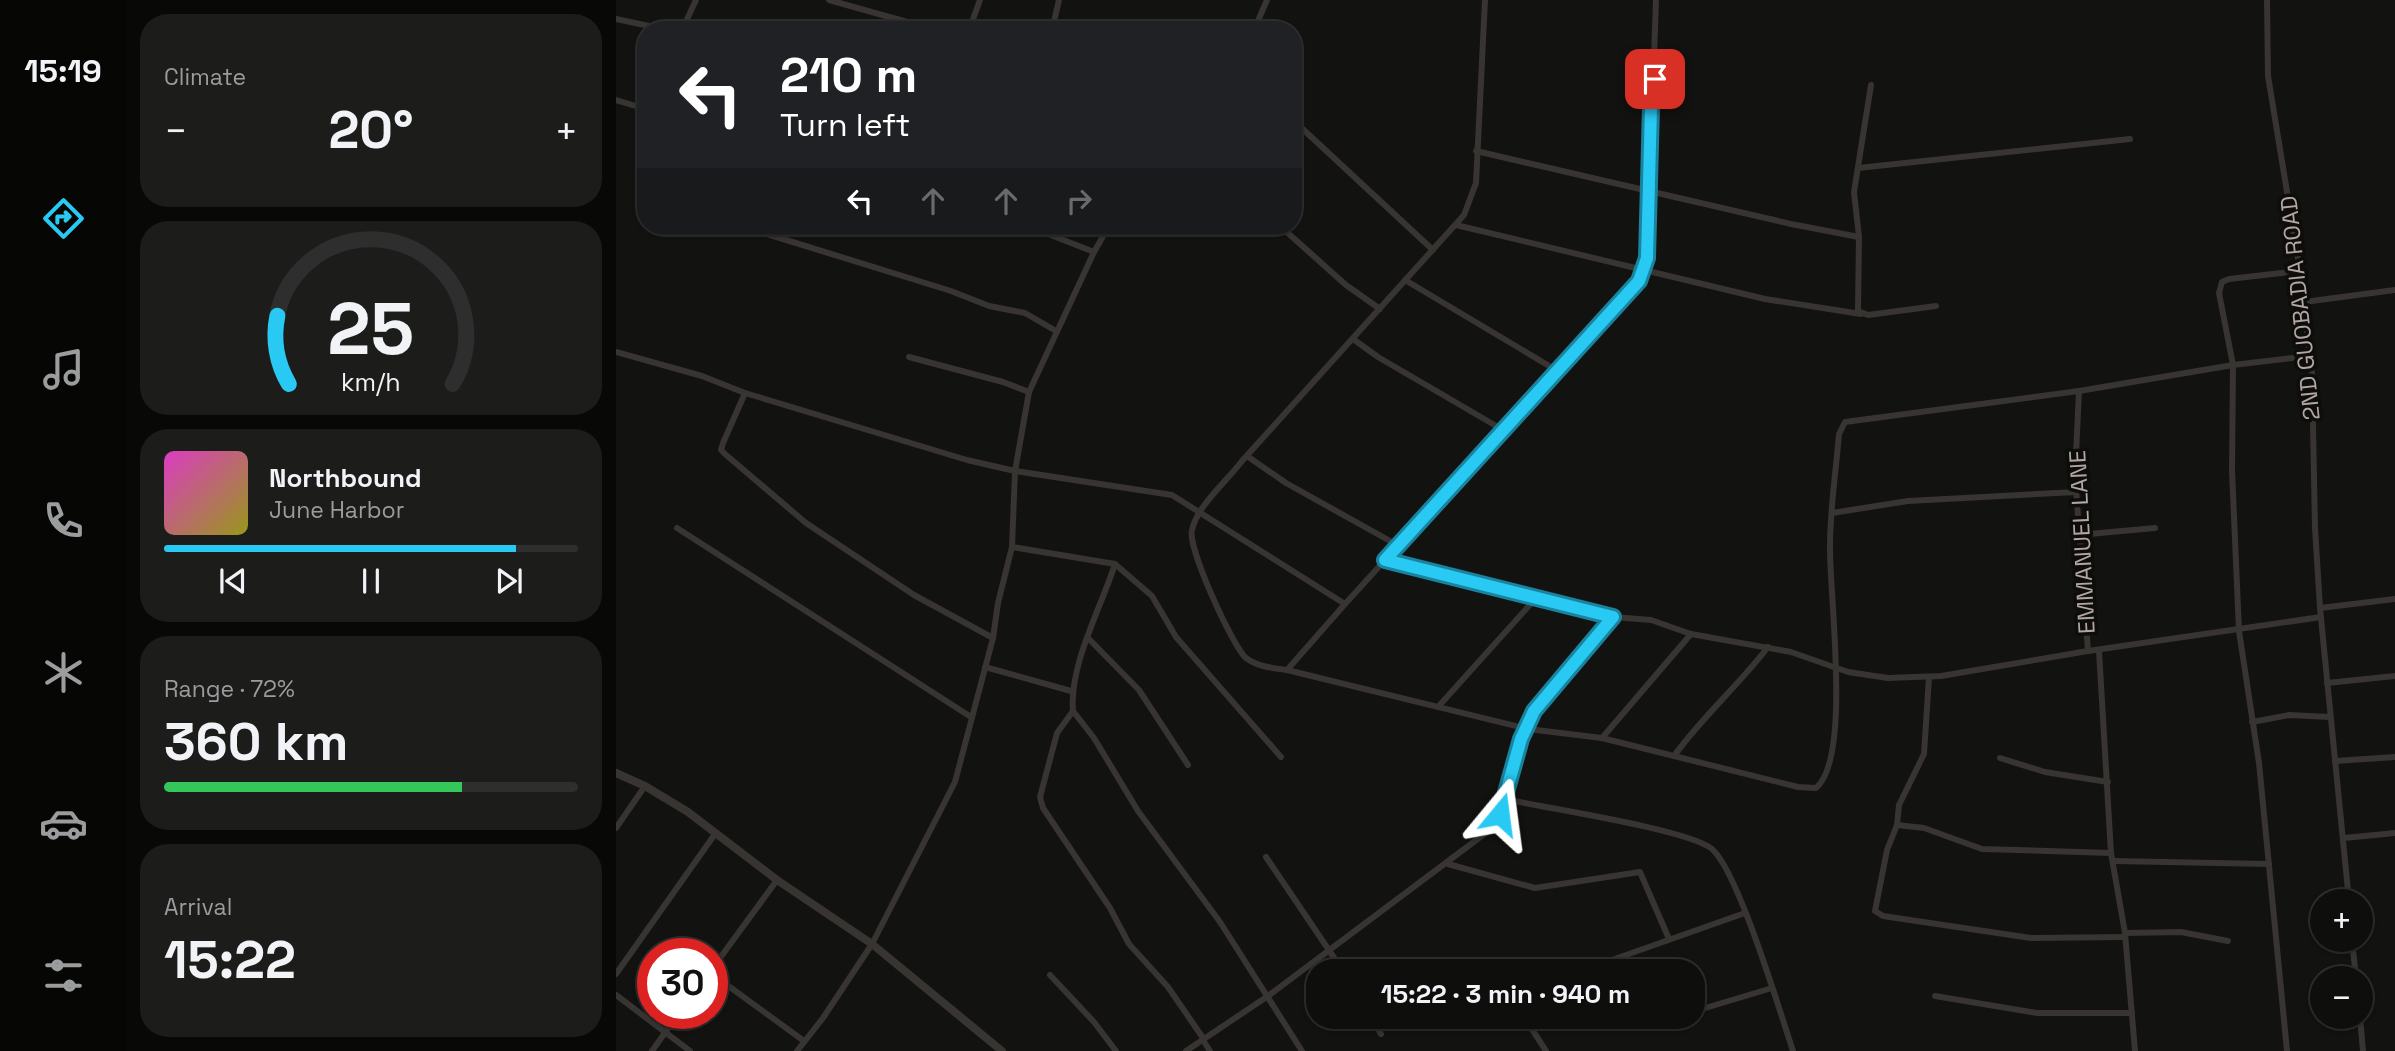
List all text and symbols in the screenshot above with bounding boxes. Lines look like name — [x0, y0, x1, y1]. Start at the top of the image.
text: 210 m — [780, 44, 917, 106]
icon: left — [665, 49, 756, 140]
pin — [1625, 49, 1685, 109]
text: 15:19 — [24, 51, 102, 91]
icon: arrive — [1636, 60, 1674, 98]
text: Climate — [164, 62, 246, 92]
text: 20° — [328, 97, 414, 163]
text: Turn left — [780, 105, 910, 145]
text: − — [164, 107, 188, 155]
text: + — [554, 107, 578, 155]
icon: left — [841, 182, 879, 220]
icon: ahead — [914, 182, 952, 220]
icon: ahead — [987, 182, 1025, 220]
icon: right — [1060, 182, 1098, 220]
icon: directions — [39, 194, 88, 243]
street label: 2ND GUOBADIA ROAD — [2273, 194, 2327, 422]
text: 25 — [328, 283, 414, 376]
icon: music — [39, 345, 88, 394]
text: km/h — [341, 366, 401, 398]
street label: EMMANUEL LANE — [2062, 449, 2102, 635]
text: Northbound — [269, 461, 422, 495]
text: June Harbor — [269, 495, 404, 525]
icon: phone — [39, 496, 88, 545]
icon: previous — [214, 562, 252, 600]
icon: pause — [352, 562, 390, 600]
icon: next — [490, 562, 528, 600]
icon: climate — [39, 648, 88, 697]
text: Range · 72% — [164, 674, 295, 704]
text: 360 km — [164, 709, 348, 775]
position arrow — [1463, 777, 1537, 851]
icon: car — [39, 799, 88, 848]
map controls — [2310, 889, 2373, 1029]
button: + — [2310, 889, 2373, 952]
text: Arrival — [164, 892, 232, 922]
text: 15:22 — [164, 927, 296, 993]
speed limit sign: 30 — [637, 938, 728, 1029]
icon: filters — [39, 951, 88, 1000]
button: − — [2310, 966, 2373, 1029]
text: 15:22 · 3 min · 940 m — [1381, 977, 1630, 1011]

